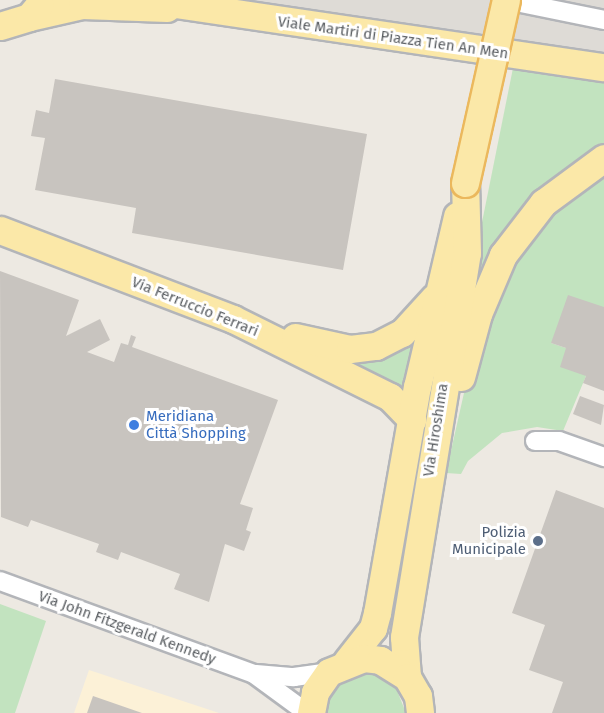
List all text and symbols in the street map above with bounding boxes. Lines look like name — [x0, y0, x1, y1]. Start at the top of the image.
street label: Viale Martiri di Piazza Tien An Men — [277, 13, 509, 63]
street label: Via Ferruccio Ferrari — [129, 273, 261, 341]
street label: Via Hiroshima — [420, 382, 452, 478]
place label: Meridiana Città Shopping — [146, 407, 246, 442]
marker: Meridiana Città Shopping — [127, 418, 141, 432]
place label: Polizia Municipale — [452, 523, 526, 558]
marker: Polizia Municipale — [531, 534, 545, 548]
street label: Via John Fitzgerald Kennedy — [36, 587, 218, 669]

